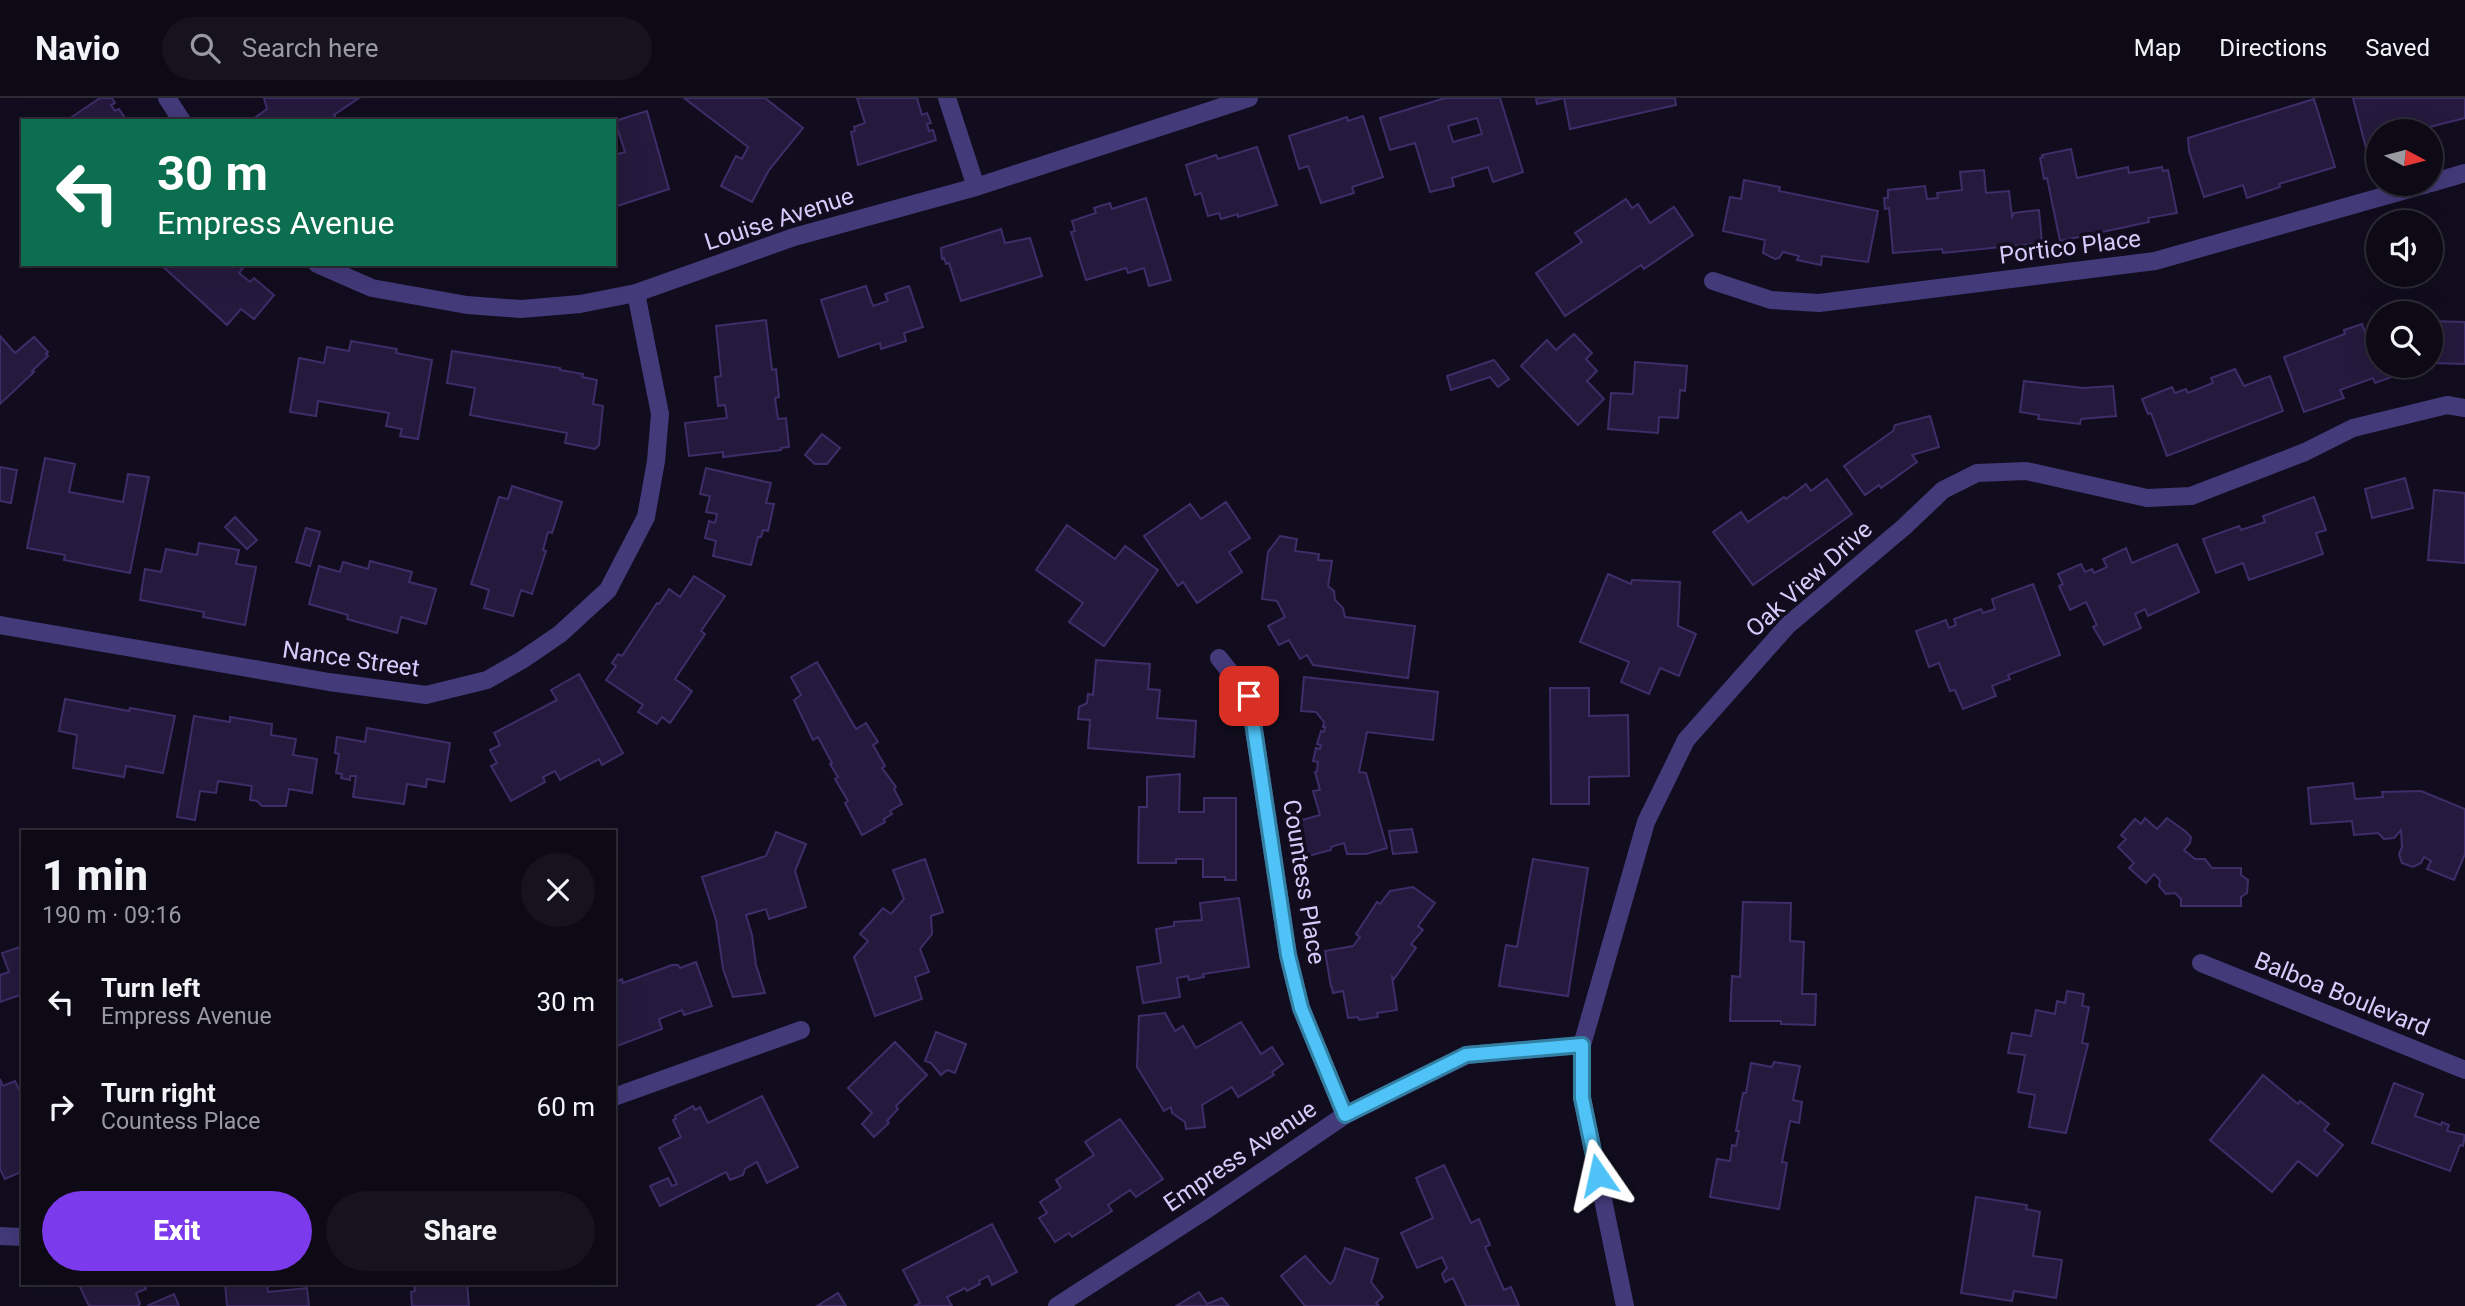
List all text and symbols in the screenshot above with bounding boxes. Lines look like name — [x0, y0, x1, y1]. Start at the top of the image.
search box — [162, 17, 652, 80]
text: Navio — [35, 29, 120, 68]
icon: search — [186, 29, 224, 67]
text: Search here — [242, 33, 379, 63]
text: Map — [2134, 34, 2181, 62]
text: Directions — [2219, 34, 2327, 62]
text: Saved — [2365, 34, 2430, 62]
north arrow — [2366, 119, 2443, 196]
map controls — [2366, 119, 2443, 378]
text: 30 m — [157, 145, 268, 202]
icon: left — [42, 147, 133, 238]
street label: Louise Avenue — [701, 182, 857, 256]
text: Empress Avenue — [157, 204, 394, 242]
button: sound — [2366, 210, 2443, 287]
street label: Portico Place — [1998, 224, 2142, 270]
button: search — [2366, 301, 2443, 378]
street label: Oak View Drive — [1740, 515, 1878, 643]
street label: Nance Street — [281, 636, 421, 682]
pin — [1219, 666, 1279, 726]
icon: arrive — [1230, 677, 1268, 715]
street label: Countess Place — [1277, 798, 1331, 966]
text: 1 min — [42, 851, 148, 900]
button: close — [521, 853, 595, 927]
text: 190 m · 09:16 — [42, 902, 181, 929]
street label: Balboa Boulevard — [2250, 946, 2434, 1042]
text: Turn left — [101, 973, 200, 1003]
icon: left — [42, 983, 80, 1021]
text: 30 m — [537, 987, 595, 1017]
text: Empress Avenue — [101, 1003, 272, 1030]
text: Turn right — [101, 1078, 216, 1108]
icon: right — [42, 1088, 80, 1126]
text: 60 m — [537, 1092, 595, 1122]
street label: Empress Avenue — [1158, 1095, 1322, 1217]
text: Countess Place — [101, 1108, 260, 1135]
position arrow — [1561, 1138, 1635, 1212]
button: Exit — [42, 1191, 312, 1271]
button: Share — [326, 1191, 595, 1271]

